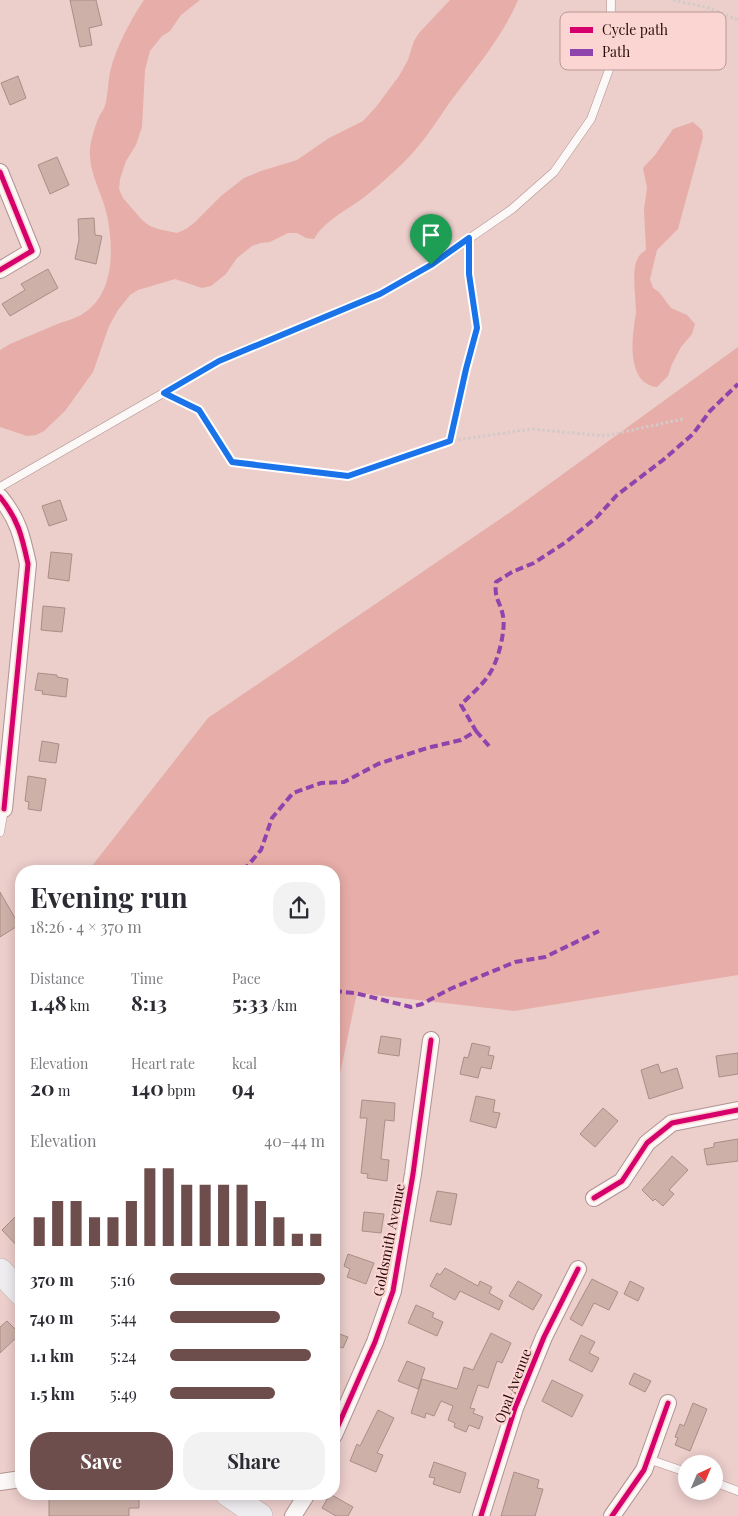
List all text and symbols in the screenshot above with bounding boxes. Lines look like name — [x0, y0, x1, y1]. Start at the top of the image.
legend — [560, 12, 726, 70]
text: Cycle path — [602, 20, 669, 39]
text: Path — [602, 42, 631, 61]
pin — [410, 214, 452, 265]
icon: arrive — [417, 221, 445, 249]
text: Evening run — [30, 878, 188, 915]
button: share — [273, 882, 325, 934]
text: 18:26 · 4 × 370 m — [30, 916, 142, 937]
text: Distance — [30, 969, 85, 988]
text: Time — [131, 969, 163, 988]
text: Pace — [232, 969, 261, 988]
text: 1.48 — [30, 988, 67, 1016]
text: 8:13 — [131, 988, 167, 1016]
text: 5:33 — [232, 988, 268, 1016]
text: km — [67, 996, 90, 1015]
text: /km — [268, 996, 297, 1015]
text: Elevation — [30, 1054, 88, 1073]
text: Heart rate — [131, 1054, 195, 1073]
text: kcal — [232, 1054, 257, 1073]
text: 20 — [30, 1073, 55, 1101]
text: 140 — [131, 1073, 164, 1101]
text: 94 — [232, 1073, 255, 1101]
text: m — [55, 1081, 70, 1100]
text: bpm — [164, 1081, 196, 1100]
text: Elevation — [30, 1130, 97, 1151]
text: 40–44 m — [264, 1130, 325, 1151]
street label: Goldsmith Avenue — [368, 1182, 409, 1298]
text: 370 m — [30, 1269, 74, 1290]
text: 5:16 — [110, 1269, 135, 1290]
text: 740 m — [30, 1307, 73, 1328]
text: 5:44 — [110, 1307, 137, 1328]
text: 1.1 km — [30, 1345, 74, 1366]
text: 5:24 — [110, 1345, 136, 1366]
street label: Opal Avenue — [490, 1346, 536, 1426]
text: 1.5 km — [30, 1383, 75, 1404]
text: 5:49 — [110, 1383, 137, 1404]
button: Save — [30, 1432, 173, 1490]
button: Share — [183, 1432, 325, 1490]
north arrow — [678, 1455, 722, 1500]
map controls — [678, 1455, 723, 1500]

